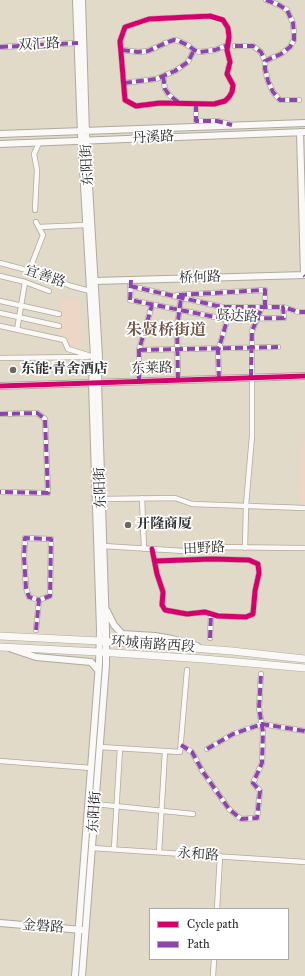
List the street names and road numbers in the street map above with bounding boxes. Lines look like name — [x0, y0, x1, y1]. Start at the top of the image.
street label: 双汇路 — [18, 36, 60, 54]
street label: 丹溪路 — [132, 129, 174, 147]
street label: 东阳街 — [79, 144, 97, 186]
street label: 宜善路 — [22, 262, 68, 292]
street label: 桥何路 — [179, 269, 221, 287]
street label: 贤达路 — [216, 308, 258, 326]
street label: 东莱路 — [131, 360, 173, 378]
street label: 东阳街 — [92, 467, 110, 509]
street label: 田野路 — [183, 540, 225, 558]
street label: 环城南路西段 — [111, 634, 195, 656]
street label: 东阳街 — [85, 790, 105, 834]
street label: 永和路 — [176, 845, 220, 865]
street label: 金磐路 — [21, 917, 65, 937]

